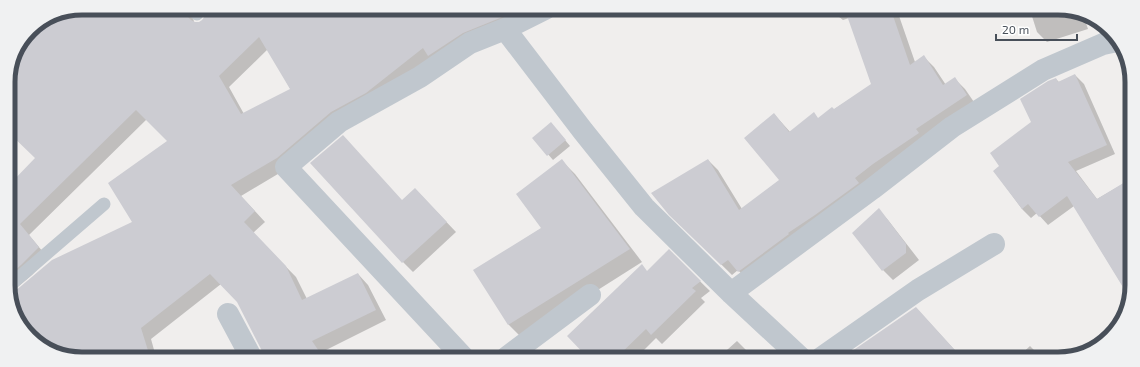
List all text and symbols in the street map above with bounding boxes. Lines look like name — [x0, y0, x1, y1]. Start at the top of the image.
scale bar — [996, 16, 1077, 42]
text: 20 m — [1002, 22, 1029, 36]

